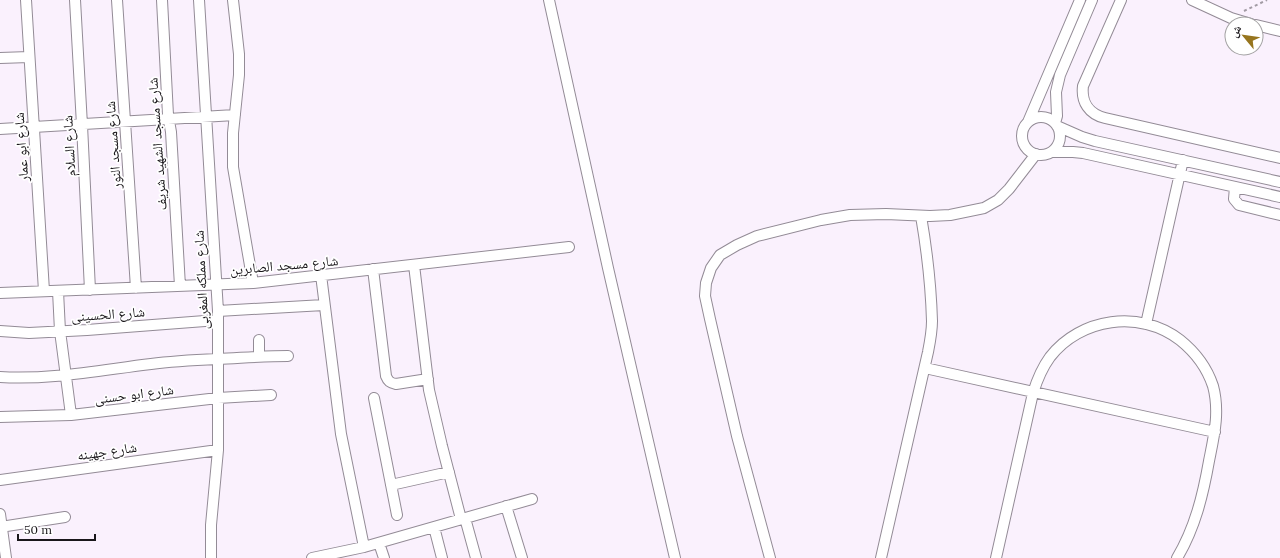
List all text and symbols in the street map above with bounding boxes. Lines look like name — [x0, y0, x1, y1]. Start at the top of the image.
north arrow — [1224, 16, 1264, 56]
text: ش — [1226, 22, 1245, 40]
street label: شارع مسجد الشهيد شريف — [143, 77, 172, 211]
street label: شارع مسجد النور — [101, 100, 126, 190]
street label: شارع ابو عمار — [10, 112, 33, 183]
street label: شارع السلام — [58, 115, 81, 177]
street label: شارع مملكه المغربى — [189, 230, 214, 330]
street label: شارع مسجد الصابرين — [229, 251, 339, 280]
street label: شارع الحسينى — [70, 302, 146, 327]
street label: شارع ابو حسنى — [93, 380, 175, 409]
street label: شارع جهينه — [76, 438, 138, 465]
scale bar — [18, 516, 95, 542]
text: 50 m — [24, 522, 52, 537]

